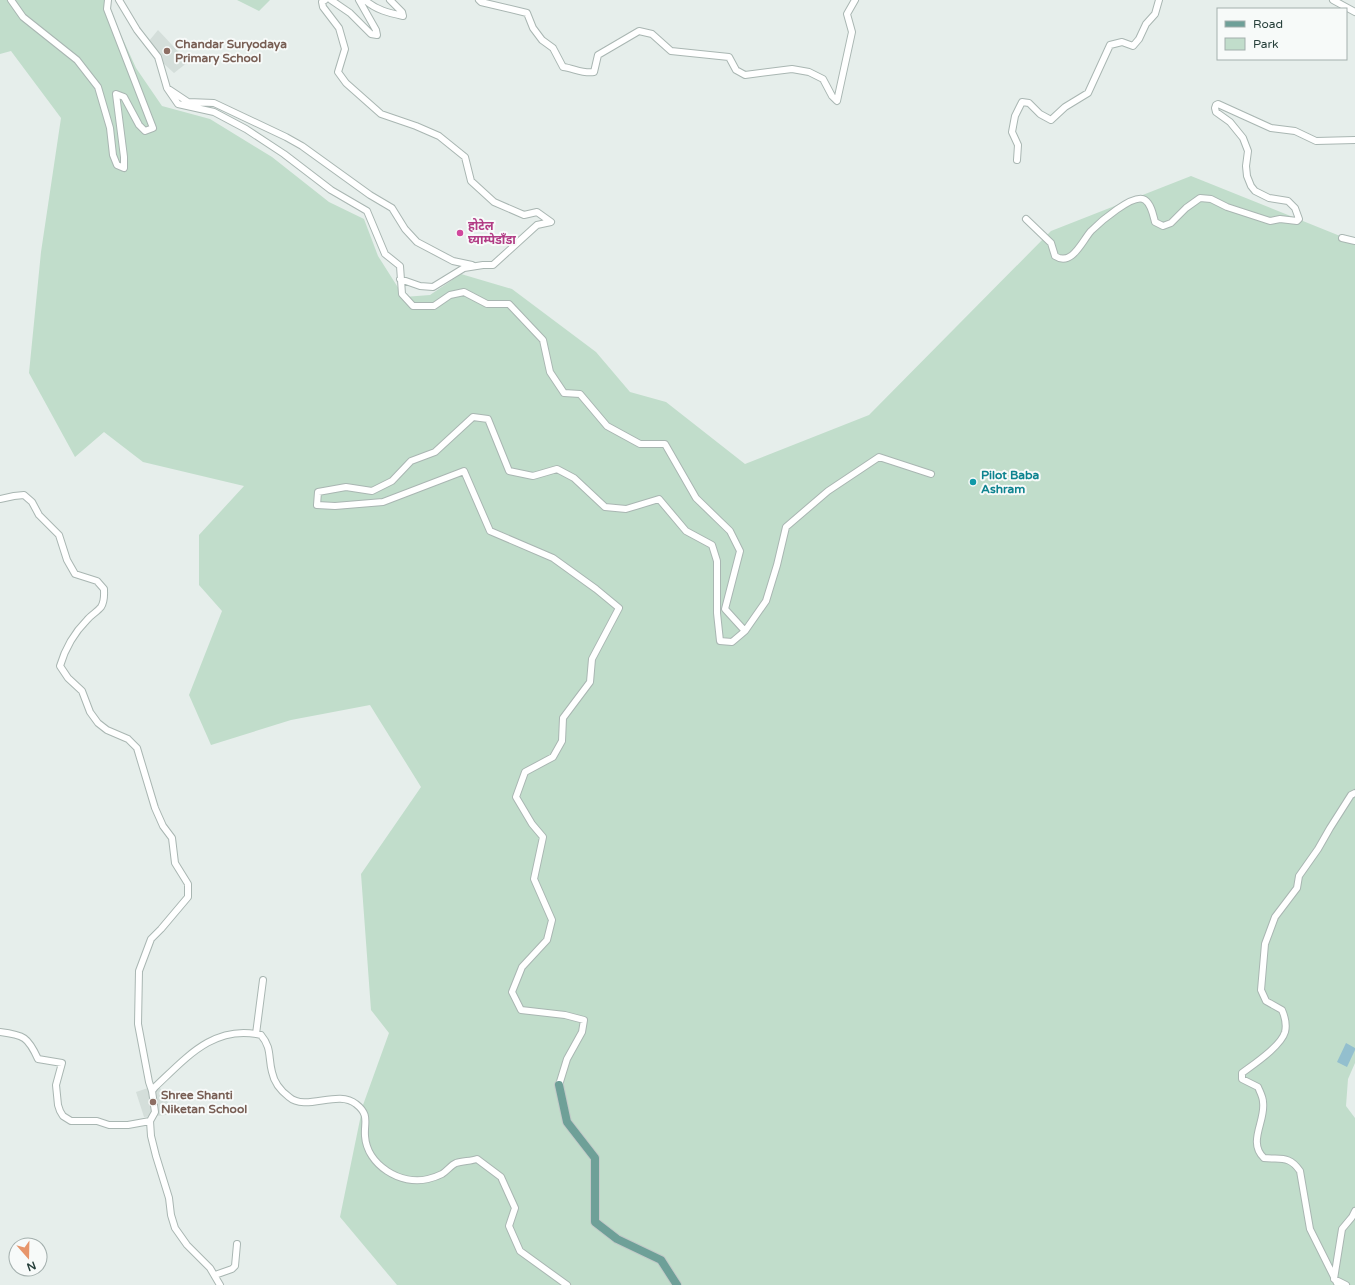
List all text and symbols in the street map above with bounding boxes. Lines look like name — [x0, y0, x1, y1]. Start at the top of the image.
legend — [1217, 8, 1347, 60]
text: Road — [1253, 17, 1283, 31]
place label: Chandar Suryodaya Primary School — [175, 37, 287, 66]
text: Park — [1253, 37, 1279, 51]
marker: Chandar Suryodaya Primary School — [162, 46, 172, 56]
place label: होटेल घ्याम्पेडाँडा — [468, 218, 516, 247]
marker: होटेल घ्याम्पेडाँडा — [455, 228, 465, 238]
place label: Pilot Baba Ashram — [981, 468, 1040, 496]
marker: Pilot Baba Ashram — [968, 477, 978, 487]
place label: Shree Shanti Niketan School — [161, 1088, 247, 1116]
marker: Shree Shanti Niketan School — [148, 1097, 158, 1107]
north arrow — [8, 1237, 48, 1277]
text: N — [25, 1258, 38, 1274]

